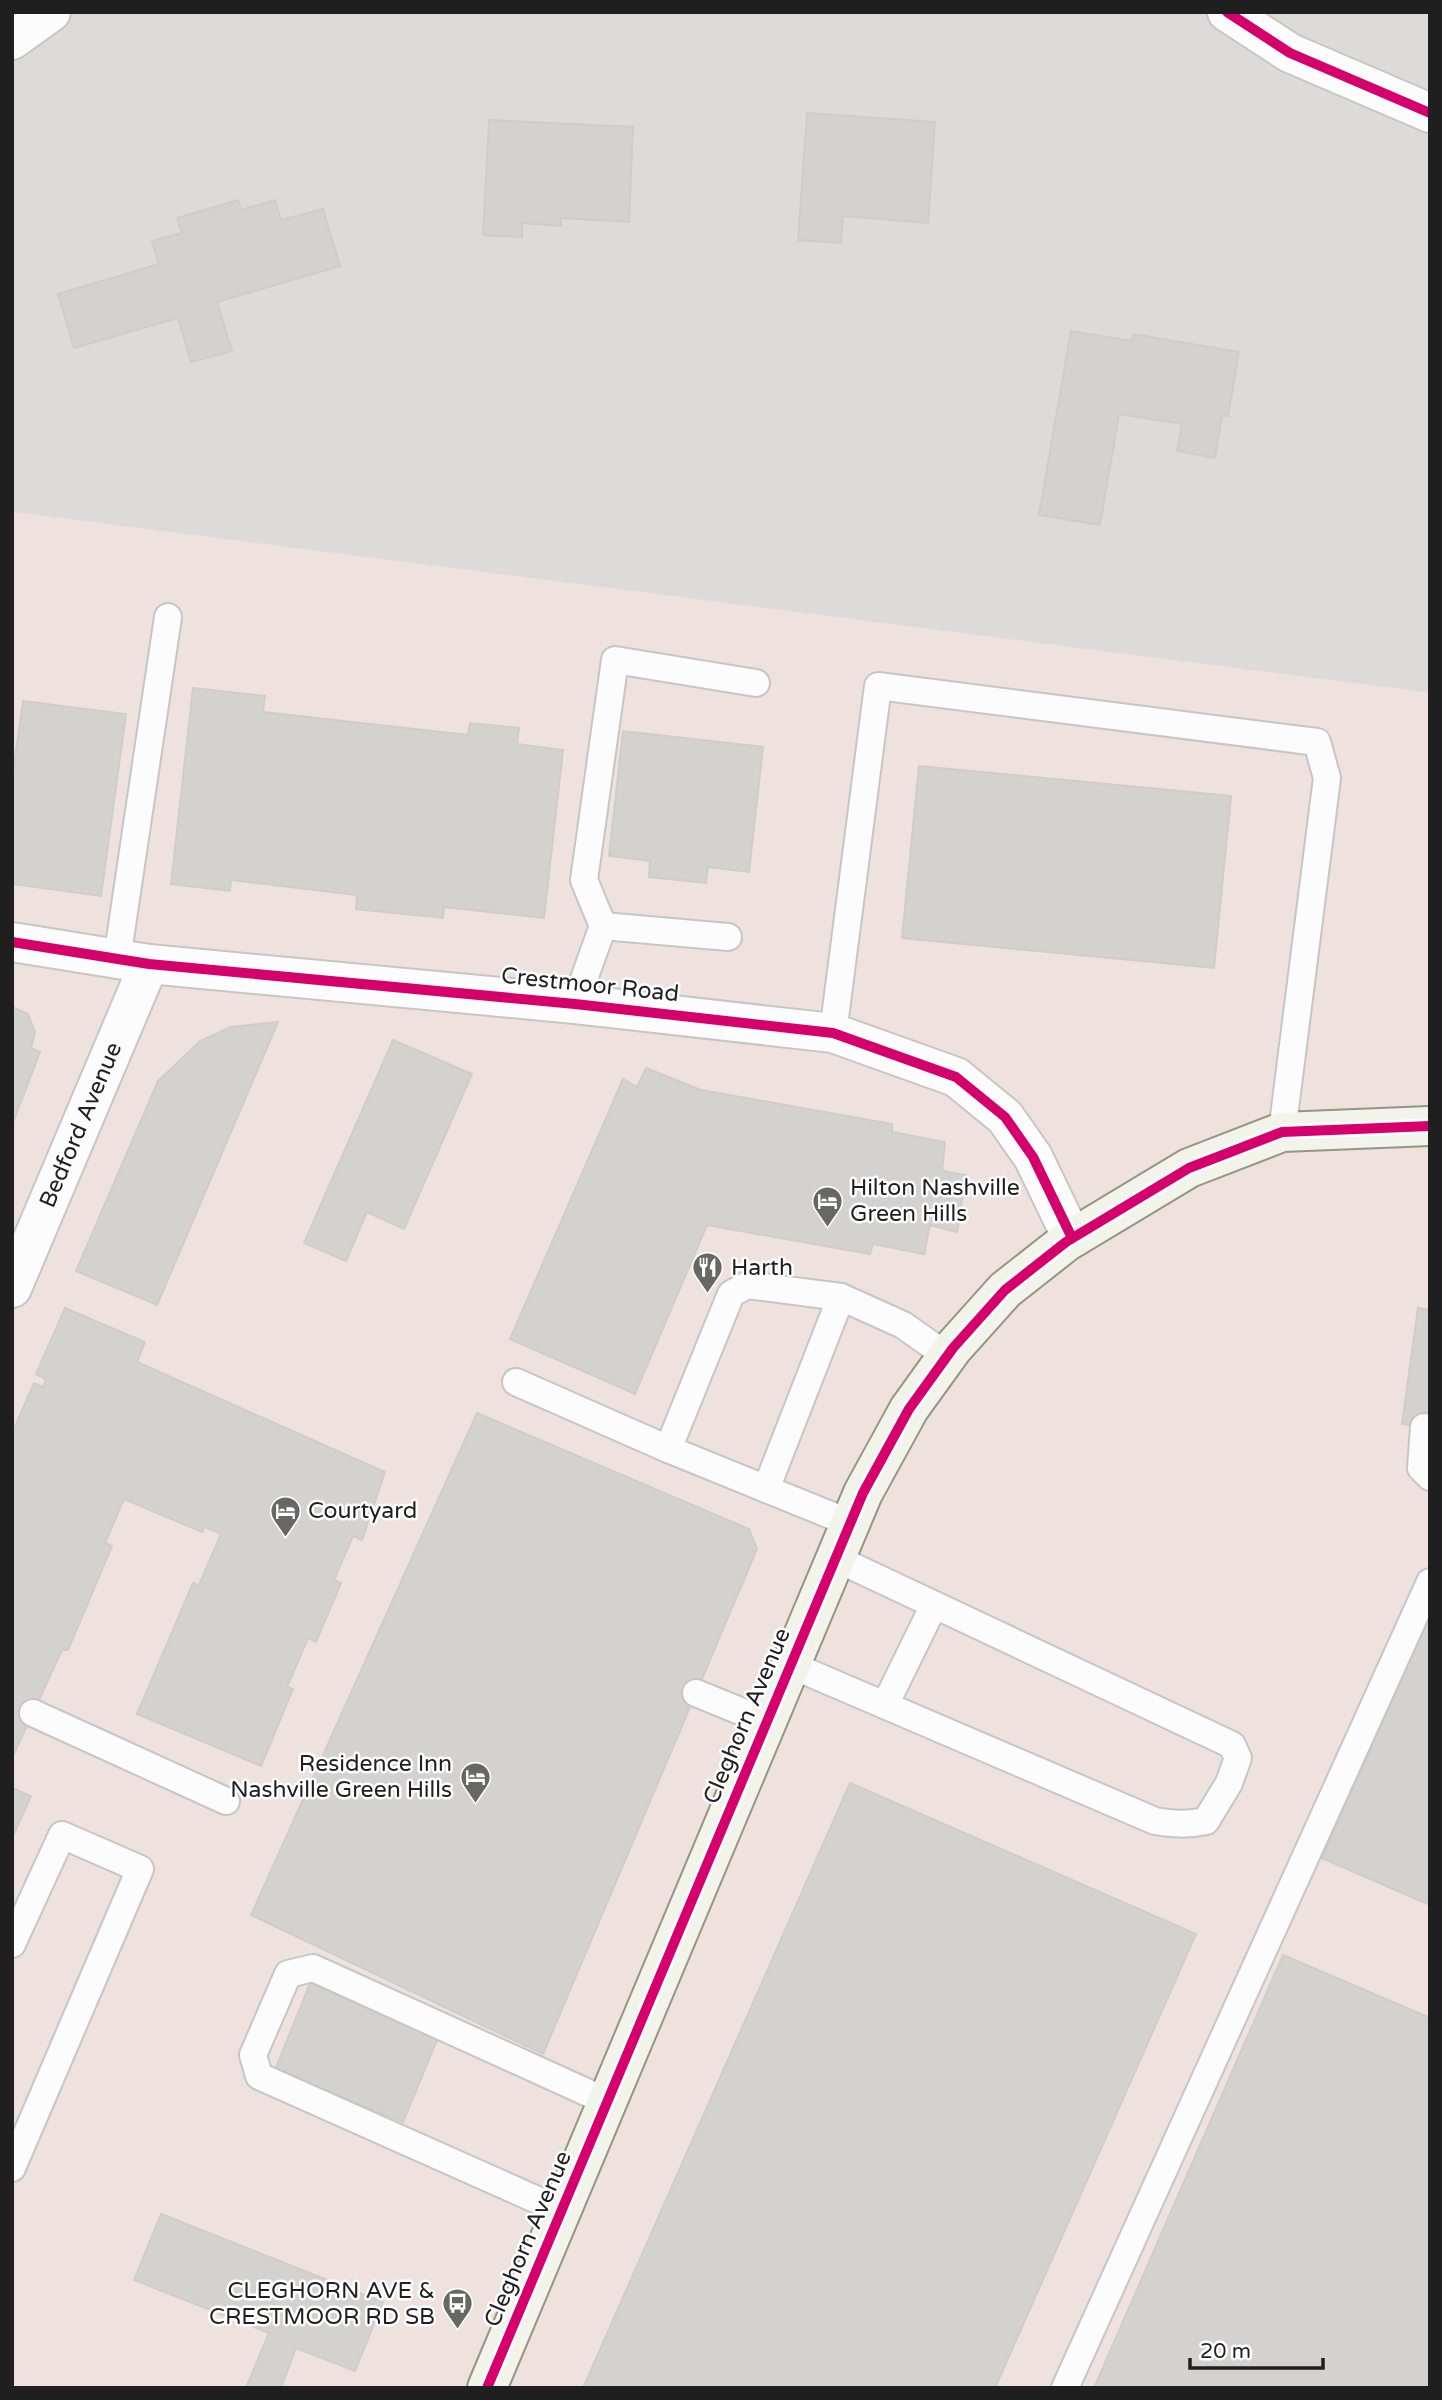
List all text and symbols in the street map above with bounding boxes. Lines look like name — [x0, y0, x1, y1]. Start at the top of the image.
street label: Crestmoor Road — [500, 962, 680, 1008]
street label: Bedford Avenue — [34, 1038, 128, 1212]
place label: Hilton Nashville Green Hills — [850, 1174, 1020, 1228]
hotel icon: Hilton Nashville Green Hills — [810, 1184, 844, 1228]
restaurant icon: Harth — [691, 1251, 725, 1295]
place label: Harth — [731, 1254, 793, 1282]
hotel icon: Courtyard — [268, 1494, 302, 1538]
place label: Courtyard — [308, 1497, 417, 1525]
street label: Cleghorn Avenue — [697, 1624, 797, 1808]
place label: Residence Inn Nashville Green Hills — [230, 1750, 452, 1804]
hotel icon: Residence Inn Nashville Green Hills — [458, 1760, 492, 1804]
street label: Cleghorn Avenue — [478, 2147, 578, 2331]
place label: CLEGHORN AVE & CRESTMOOR RD SB — [209, 2277, 435, 2331]
bus stop icon: CLEGHORN AVE & CRESTMOOR RD SB — [441, 2287, 475, 2331]
scale bar — [1190, 2326, 1323, 2370]
text: 20 m — [1200, 2339, 1251, 2364]

